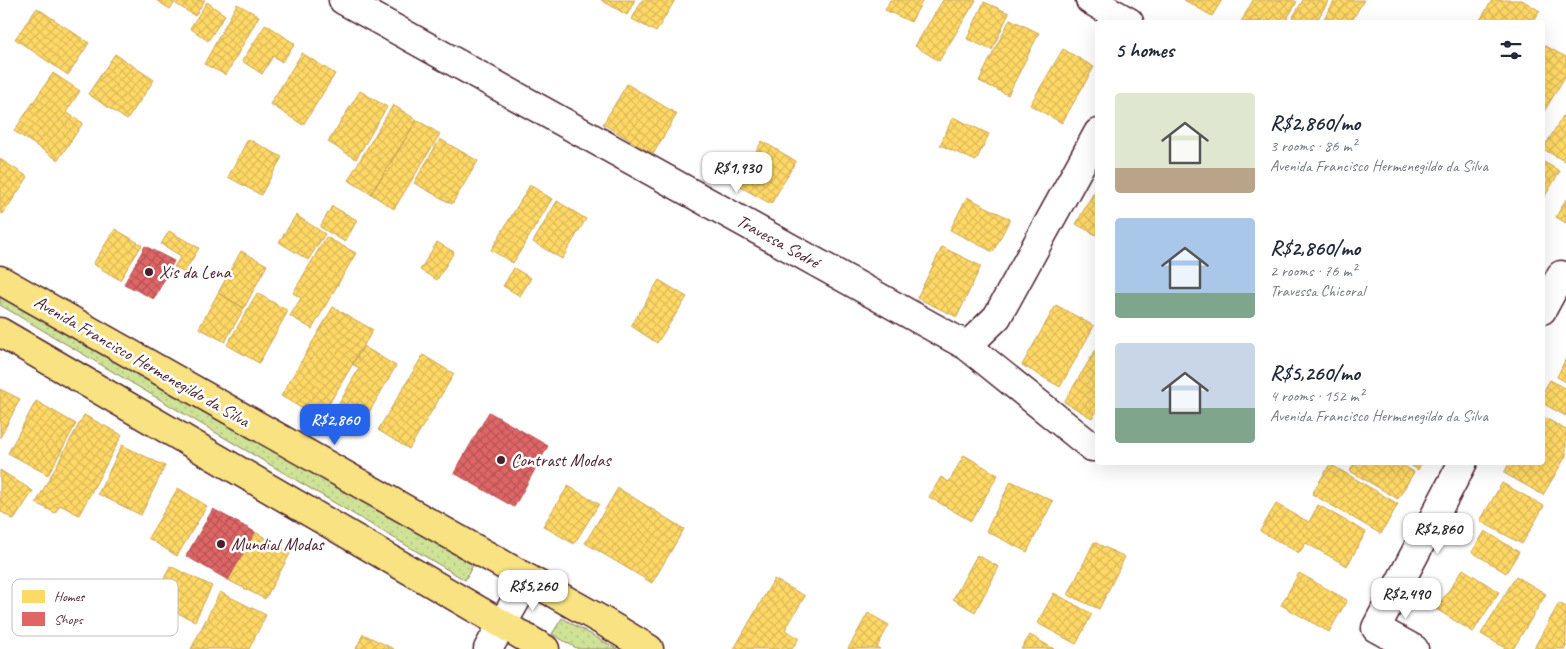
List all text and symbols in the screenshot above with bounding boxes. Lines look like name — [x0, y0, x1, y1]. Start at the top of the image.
icon: filters — [1497, 36, 1525, 64]
text: 5 homes — [1115, 37, 1174, 63]
text: R$2,860/mo — [1270, 110, 1360, 136]
icon: home — [1155, 113, 1215, 173]
text: 3 rooms · 86 m² — [1270, 136, 1356, 156]
pin: R$1,930 — [691, 152, 783, 194]
text: Avenida Francisco Hermenegildo da Silva — [1270, 156, 1488, 176]
text: R$1,930 — [713, 158, 761, 178]
street label: Travessa Sodré — [733, 209, 826, 274]
text: R$2,860/mo — [1270, 235, 1360, 261]
icon: home — [1155, 238, 1215, 298]
place label: Xis da Lena — [159, 261, 232, 283]
text: 2 rooms · 76 m² — [1270, 261, 1356, 281]
marker: Xis da Lena — [143, 266, 155, 278]
text: Travessa Chicoral — [1270, 281, 1365, 301]
street label: Avenida Francisco Hermenegildo da Silva — [30, 290, 255, 433]
text: R$5,260/mo — [1270, 360, 1360, 386]
icon: home — [1155, 363, 1215, 423]
text: 4 rooms · 152 m² — [1270, 386, 1364, 406]
pin: R$2,860 — [289, 404, 381, 446]
text: Avenida Francisco Hermenegildo da Silva — [1270, 406, 1488, 426]
text: R$2,860 — [311, 410, 359, 430]
place label: Contrast Modas — [511, 449, 612, 471]
marker: Contrast Modas — [495, 454, 507, 466]
pin: R$2,860 — [1392, 512, 1484, 555]
text: R$2,860 — [1414, 519, 1462, 539]
place label: Mundial Modas — [231, 533, 325, 555]
marker: Mundial Modas — [215, 538, 227, 550]
pin: R$5,260 — [487, 570, 579, 612]
text: R$5,260 — [509, 576, 557, 596]
pin: R$2,490 — [1360, 578, 1452, 620]
legend — [12, 579, 178, 636]
text: R$2,490 — [1382, 584, 1430, 604]
text: Homes — [54, 588, 85, 605]
text: Shops — [54, 611, 84, 628]

